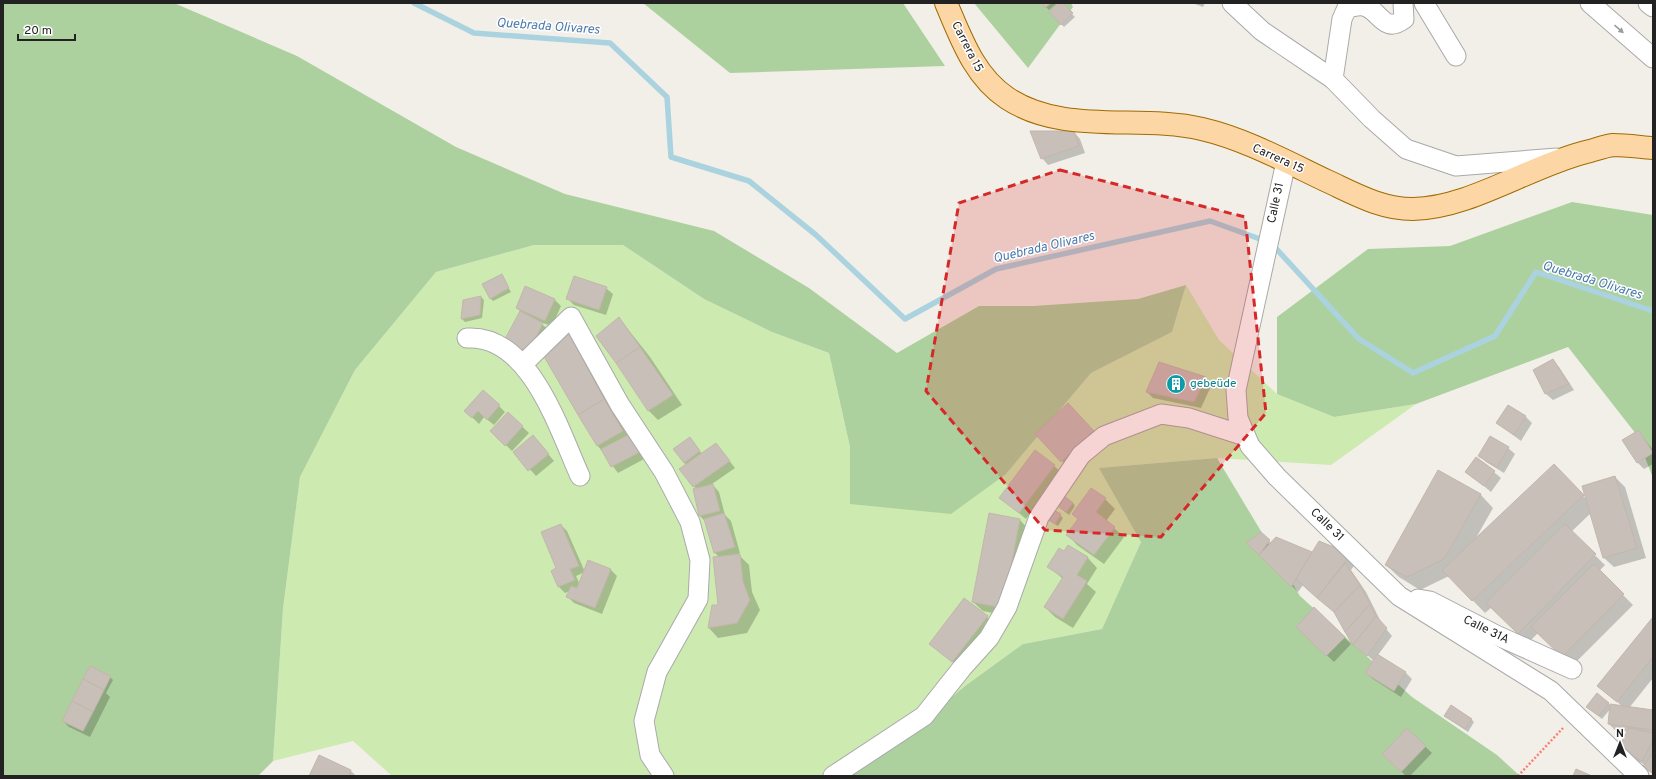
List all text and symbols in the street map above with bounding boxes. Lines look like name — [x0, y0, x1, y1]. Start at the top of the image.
water label: Quebrada Olivares — [496, 15, 600, 39]
scale bar — [18, 16, 75, 42]
street label: Carrera 15 — [947, 19, 987, 75]
text: 20 m — [24, 23, 52, 39]
one-way arrow — [1614, 24, 1624, 33]
street label: Carrera 15 — [1249, 140, 1307, 178]
street label: Calle 31 — [1264, 181, 1288, 225]
water label: Quebrada Olivares — [992, 229, 1096, 267]
water label: Quebrada Olivares — [1540, 258, 1644, 304]
building icon: gebeüde — [1165, 373, 1187, 395]
place label: gebeüde — [1190, 376, 1237, 392]
street label: Calle 31 — [1307, 505, 1347, 545]
street label: Calle 31A — [1460, 612, 1512, 648]
north arrow — [1600, 723, 1640, 763]
text: N — [1616, 727, 1624, 741]

